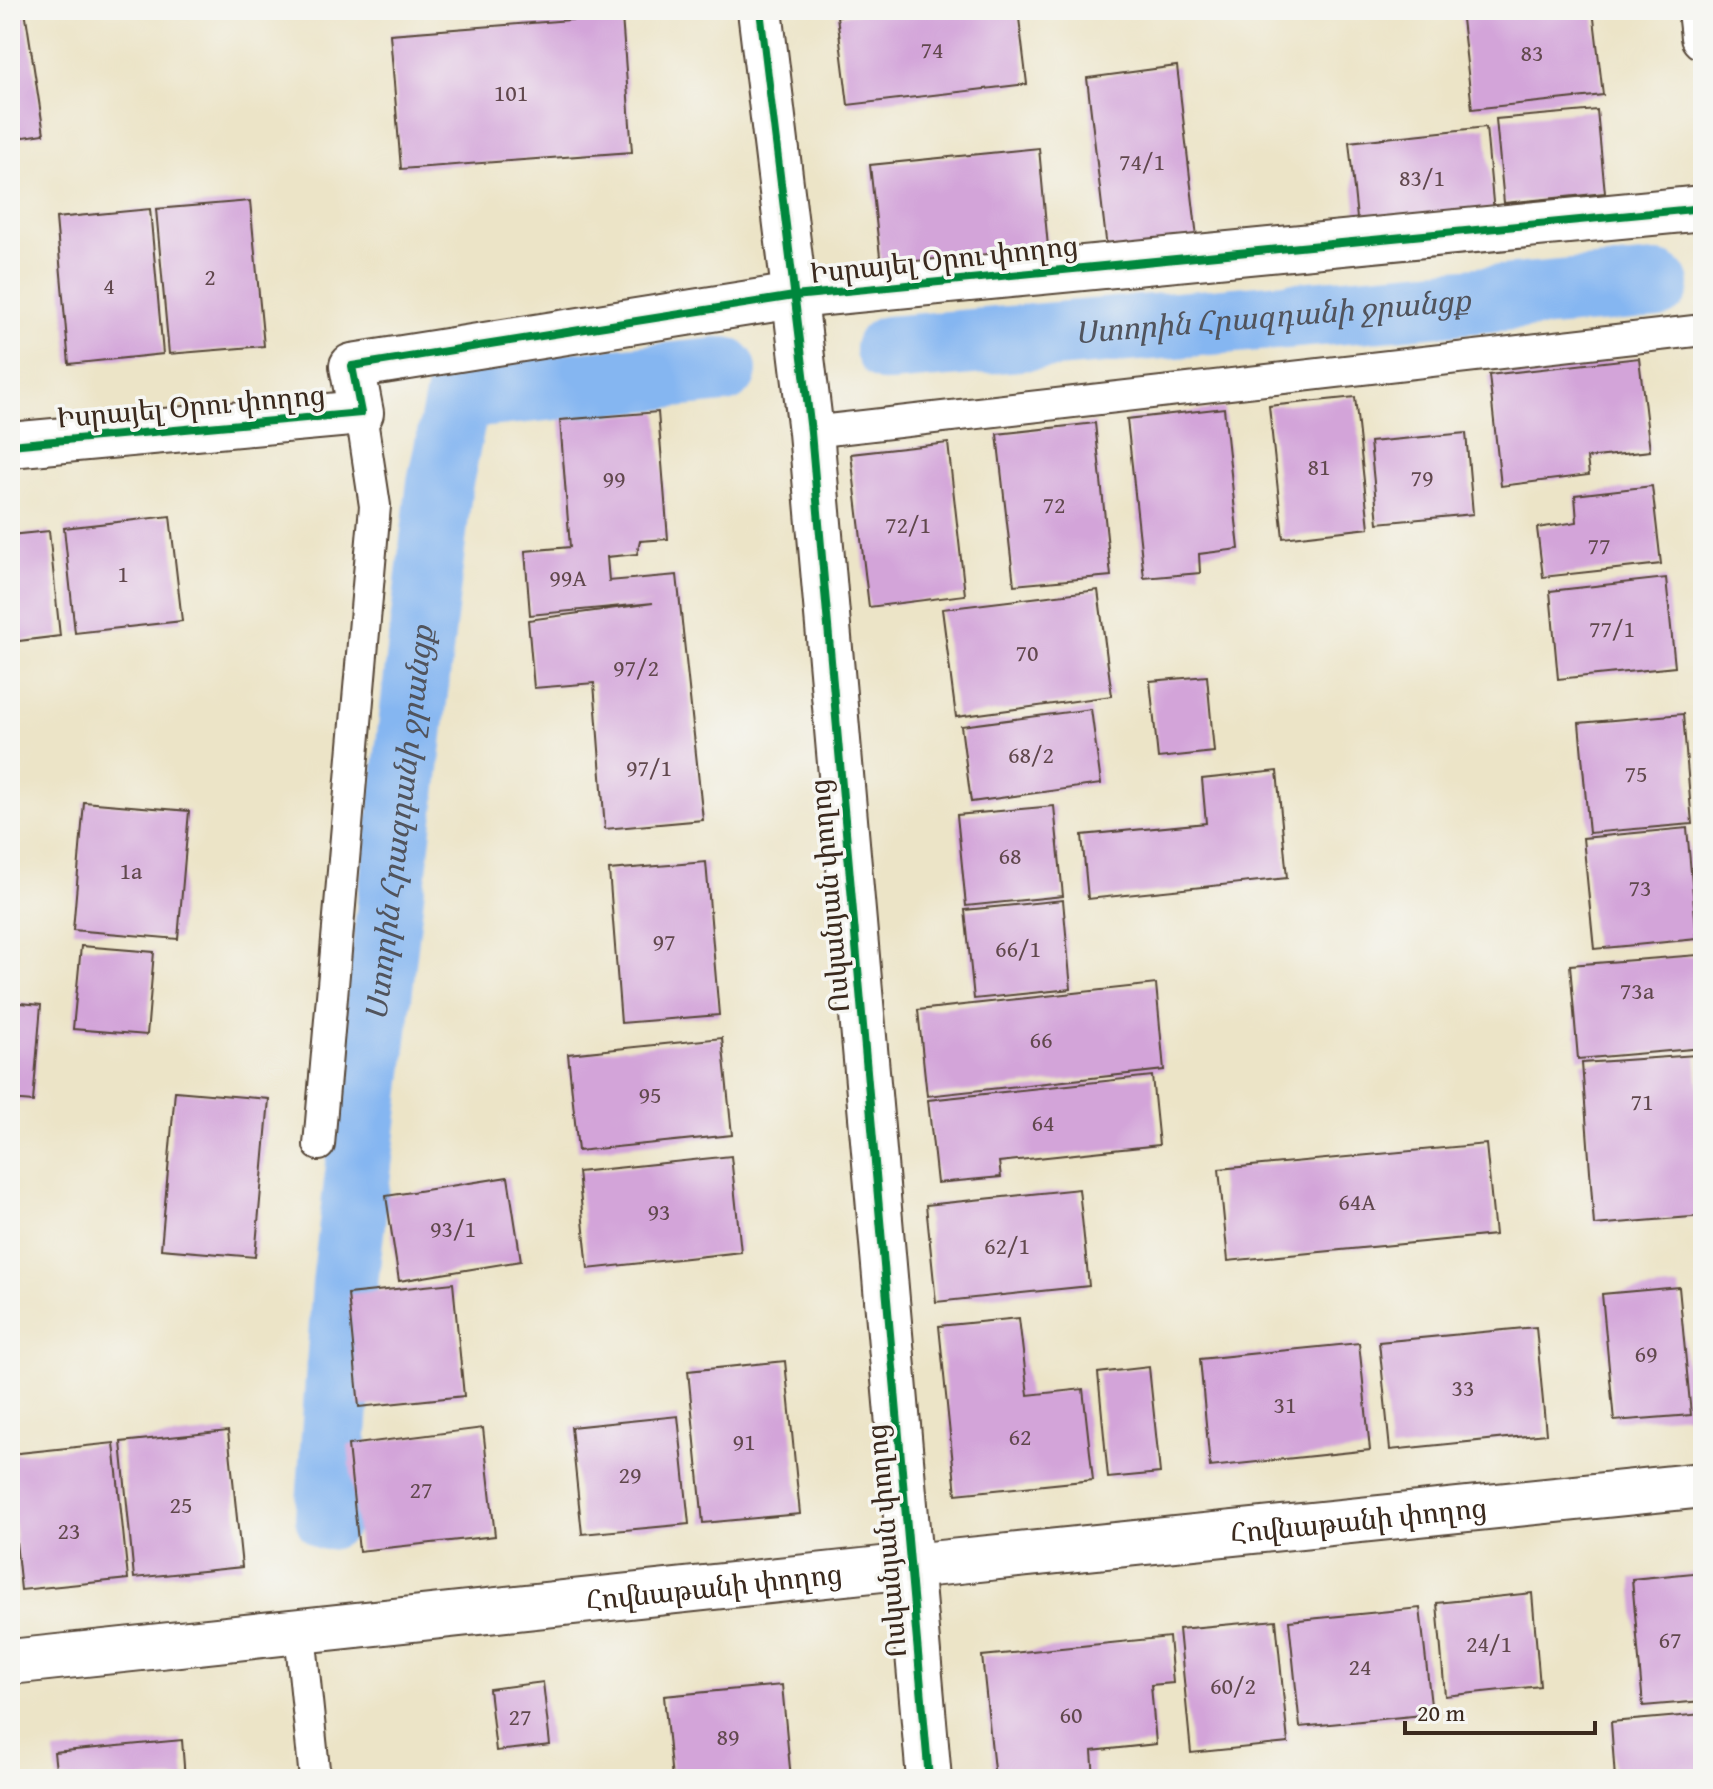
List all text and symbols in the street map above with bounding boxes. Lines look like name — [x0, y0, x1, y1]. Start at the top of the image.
house number: 74 — [920, 32, 944, 67]
house number: 83 — [1520, 35, 1544, 70]
house number: 101 — [494, 75, 528, 110]
house number: 74/1 — [1119, 144, 1165, 179]
house number: 83/1 — [1399, 160, 1445, 195]
street label: Իսրայել Օրու փողոց — [808, 224, 1080, 293]
house number: 2 — [204, 259, 216, 294]
house number: 4 — [103, 268, 115, 303]
water label: Ստորին Հրազդանի ջրանցք — [1073, 277, 1474, 354]
street label: Իսրայել Օրու փողոց — [55, 373, 327, 438]
house number: 81 — [1307, 449, 1331, 484]
house number: 79 — [1410, 460, 1434, 495]
house number: 99 — [602, 461, 626, 496]
house number: 72 — [1042, 487, 1066, 522]
house number: 72/1 — [885, 507, 931, 542]
house number: 77 — [1587, 528, 1611, 563]
house number: 1 — [117, 556, 129, 591]
house number: 99A — [549, 560, 587, 595]
house number: 77/1 — [1589, 611, 1635, 646]
water label: Ստորին Հրազդանի ջրանցք — [353, 622, 444, 1022]
house number: 70 — [1015, 635, 1039, 670]
house number: 97/2 — [613, 650, 659, 685]
house number: 68/2 — [1008, 737, 1054, 772]
house number: 97/1 — [626, 750, 672, 785]
house number: 75 — [1624, 756, 1648, 791]
street label: Ոսկանյան փողոց — [798, 777, 859, 1015]
house number: 68 — [998, 838, 1022, 873]
house number: 1a — [120, 853, 143, 888]
house number: 73 — [1628, 870, 1652, 905]
house number: 97 — [652, 924, 676, 959]
house number: 66/1 — [995, 931, 1041, 966]
house number: 73a — [1620, 973, 1655, 1008]
house number: 66 — [1029, 1022, 1053, 1057]
house number: 95 — [638, 1077, 662, 1112]
house number: 71 — [1630, 1084, 1654, 1119]
house number: 64 — [1031, 1105, 1055, 1140]
house number: 64A — [1338, 1184, 1376, 1219]
house number: 93 — [647, 1194, 671, 1229]
house number: 93/1 — [430, 1211, 476, 1246]
house number: 62/1 — [984, 1228, 1030, 1263]
house number: 69 — [1634, 1336, 1658, 1371]
house number: 33 — [1451, 1370, 1475, 1405]
house number: 31 — [1273, 1387, 1297, 1422]
house number: 62 — [1008, 1419, 1032, 1454]
street label: Ոսկանյան փողոց — [855, 1422, 916, 1660]
house number: 91 — [732, 1424, 756, 1459]
house number: 29 — [618, 1457, 642, 1492]
house number: 27 — [409, 1472, 433, 1507]
street label: Հովնաթանի փողոց — [1228, 1486, 1489, 1553]
house number: 25 — [169, 1487, 193, 1522]
house number: 23 — [57, 1513, 81, 1548]
street label: Հովնաթանի փողոց — [584, 1552, 844, 1620]
house number: 67 — [1658, 1622, 1682, 1657]
house number: 24/1 — [1466, 1626, 1512, 1661]
house number: 24 — [1348, 1649, 1372, 1684]
house number: 60/2 — [1210, 1668, 1256, 1703]
scale bar — [1405, 1685, 1595, 1735]
text: 20 m — [1417, 1695, 1465, 1730]
house number: 60 — [1059, 1697, 1083, 1732]
house number: 27 — [508, 1699, 532, 1734]
house number: 89 — [716, 1719, 740, 1754]

